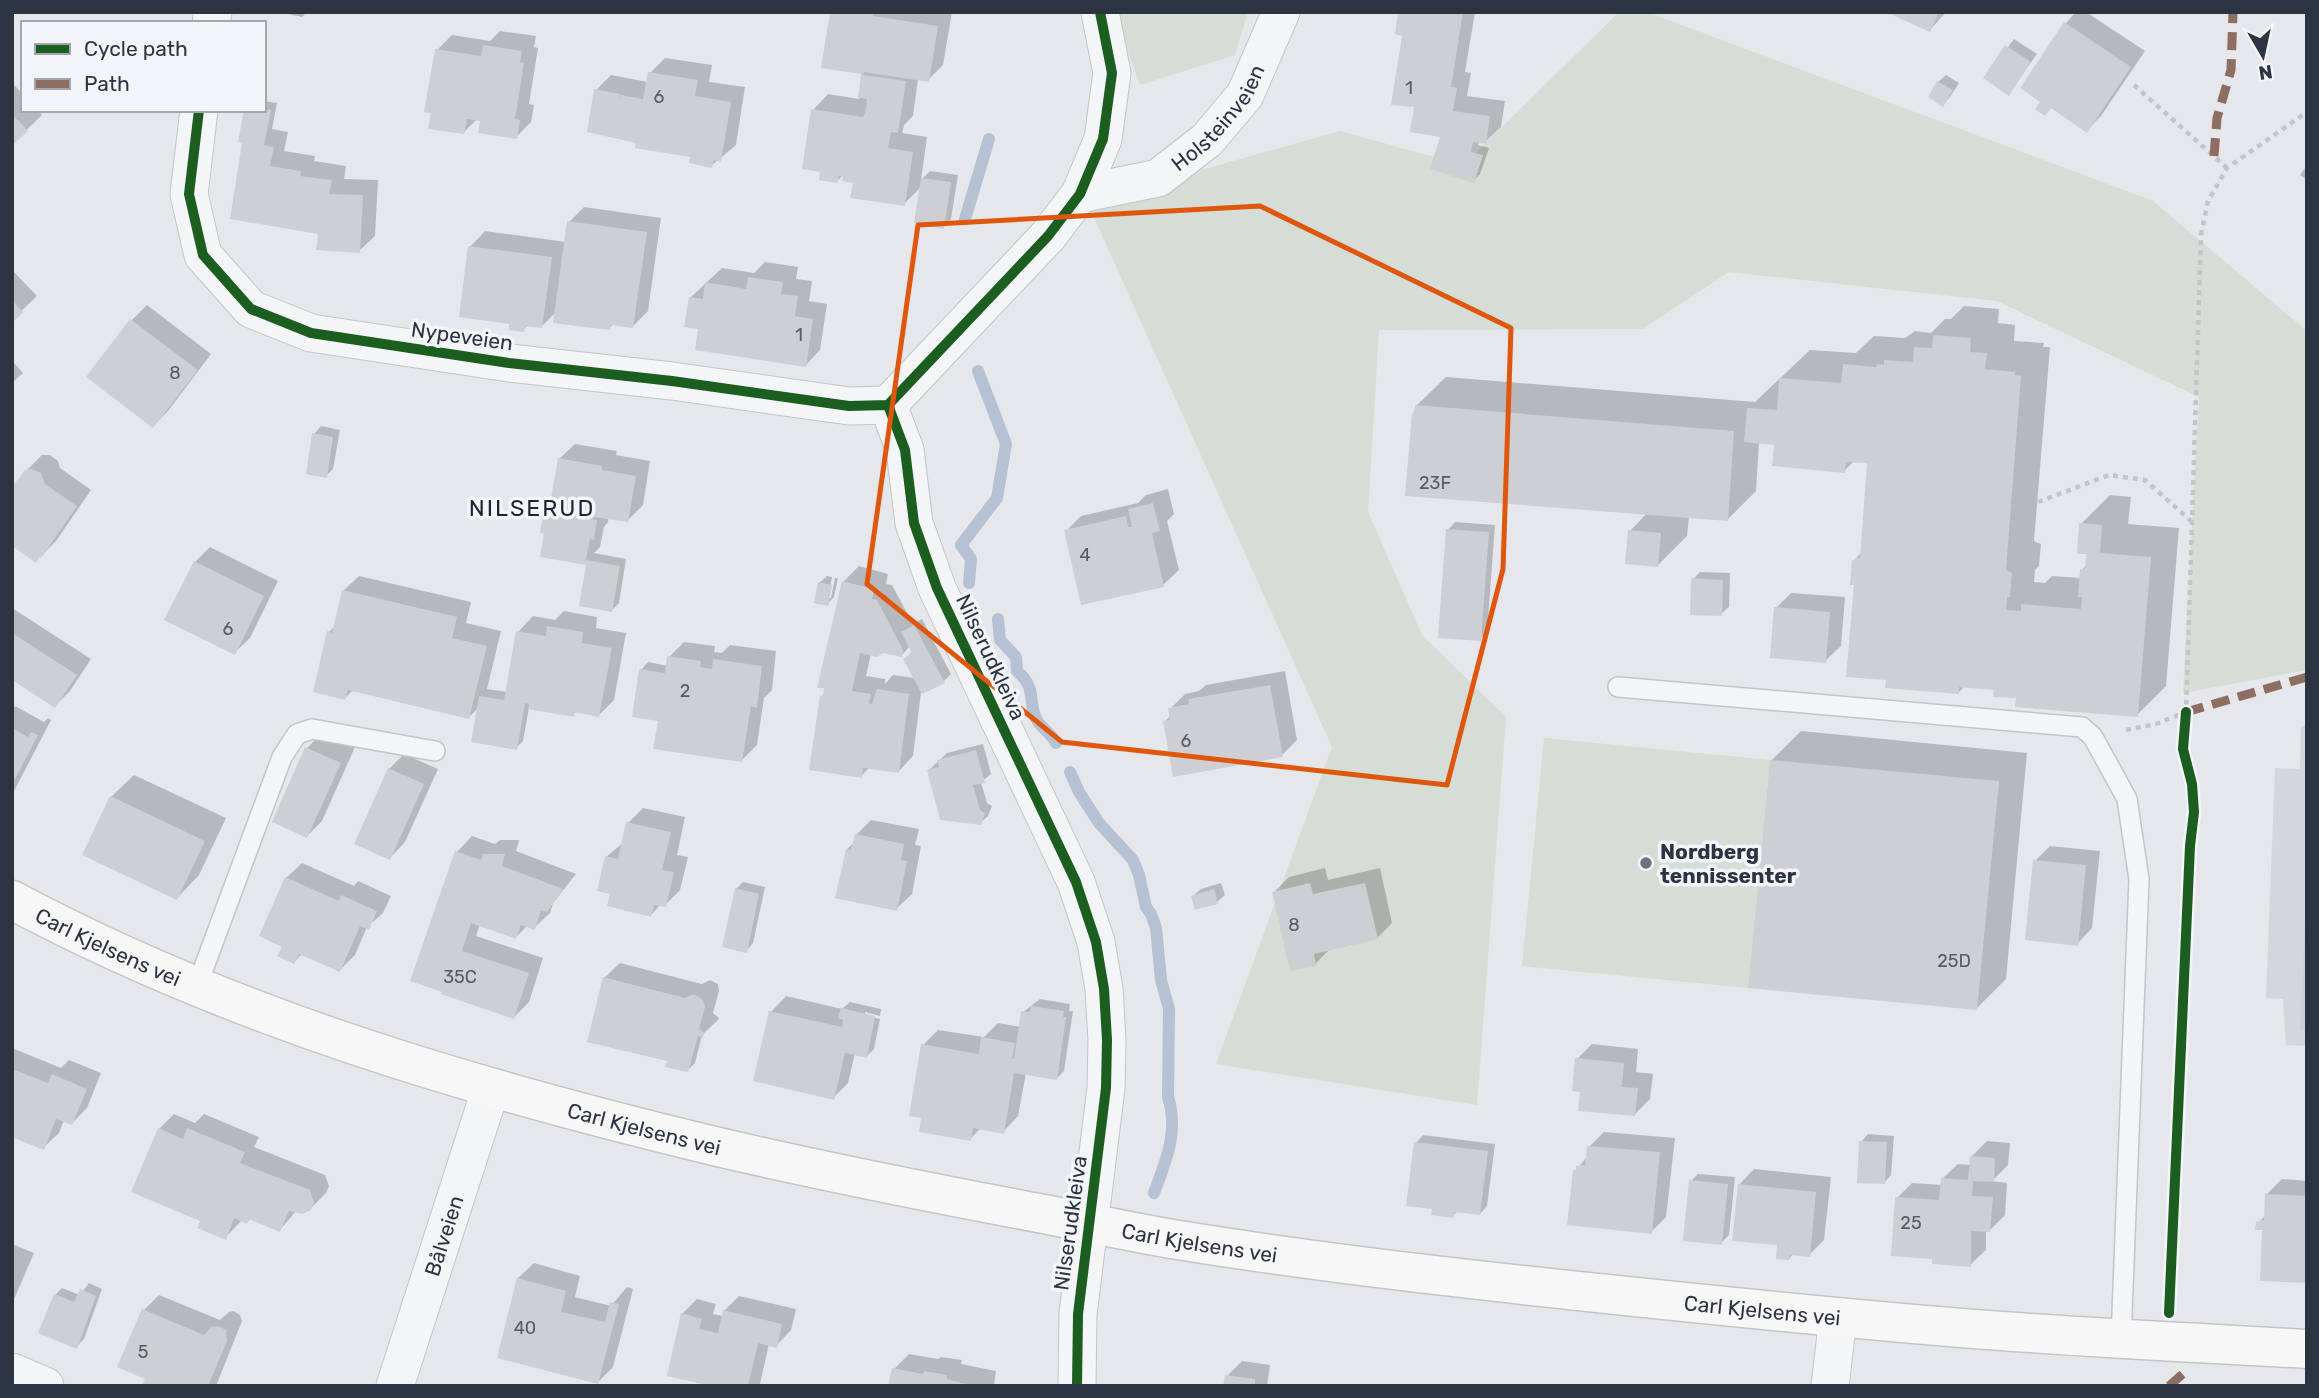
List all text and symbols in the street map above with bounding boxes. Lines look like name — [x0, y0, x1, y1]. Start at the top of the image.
legend — [21, 21, 266, 112]
north arrow — [2228, 21, 2298, 91]
text: Cycle path — [84, 36, 188, 61]
text: N — [2257, 60, 2274, 85]
street label: Holsteinveien — [1166, 61, 1269, 176]
text: Path — [84, 71, 130, 96]
house number: 1 — [1405, 77, 1413, 99]
house number: 6 — [654, 86, 665, 108]
street label: Nypeveien — [409, 316, 515, 356]
house number: 1 — [795, 324, 803, 346]
house number: 8 — [169, 362, 181, 384]
house number: 23F — [1419, 472, 1451, 494]
district label: NILSERUD — [469, 494, 595, 522]
house number: 4 — [1079, 544, 1091, 566]
street label: Nilserudkleiva — [951, 590, 1031, 724]
house number: 6 — [223, 618, 234, 640]
house number: 2 — [680, 680, 690, 702]
house number: 6 — [1181, 730, 1192, 752]
place label: Nordberg tennissenter — [1660, 839, 1797, 888]
marker: Nordberg tennissenter — [1638, 855, 1654, 871]
street label: Carl Kjelsens vei — [31, 902, 185, 991]
house number: 8 — [1288, 914, 1300, 936]
house number: 25D — [1937, 950, 1971, 972]
house number: 35C — [443, 966, 477, 988]
street label: Carl Kjelsens vei — [565, 1097, 723, 1160]
street label: Nilserudkleiva — [1048, 1154, 1092, 1292]
street label: Bålveien — [419, 1192, 468, 1279]
house number: 25 — [1900, 1212, 1922, 1234]
street label: Carl Kjelsens vei — [1120, 1217, 1279, 1267]
street label: Carl Kjelsens vei — [1683, 1290, 1842, 1330]
house number: 40 — [514, 1317, 536, 1339]
house number: 5 — [138, 1341, 148, 1363]

